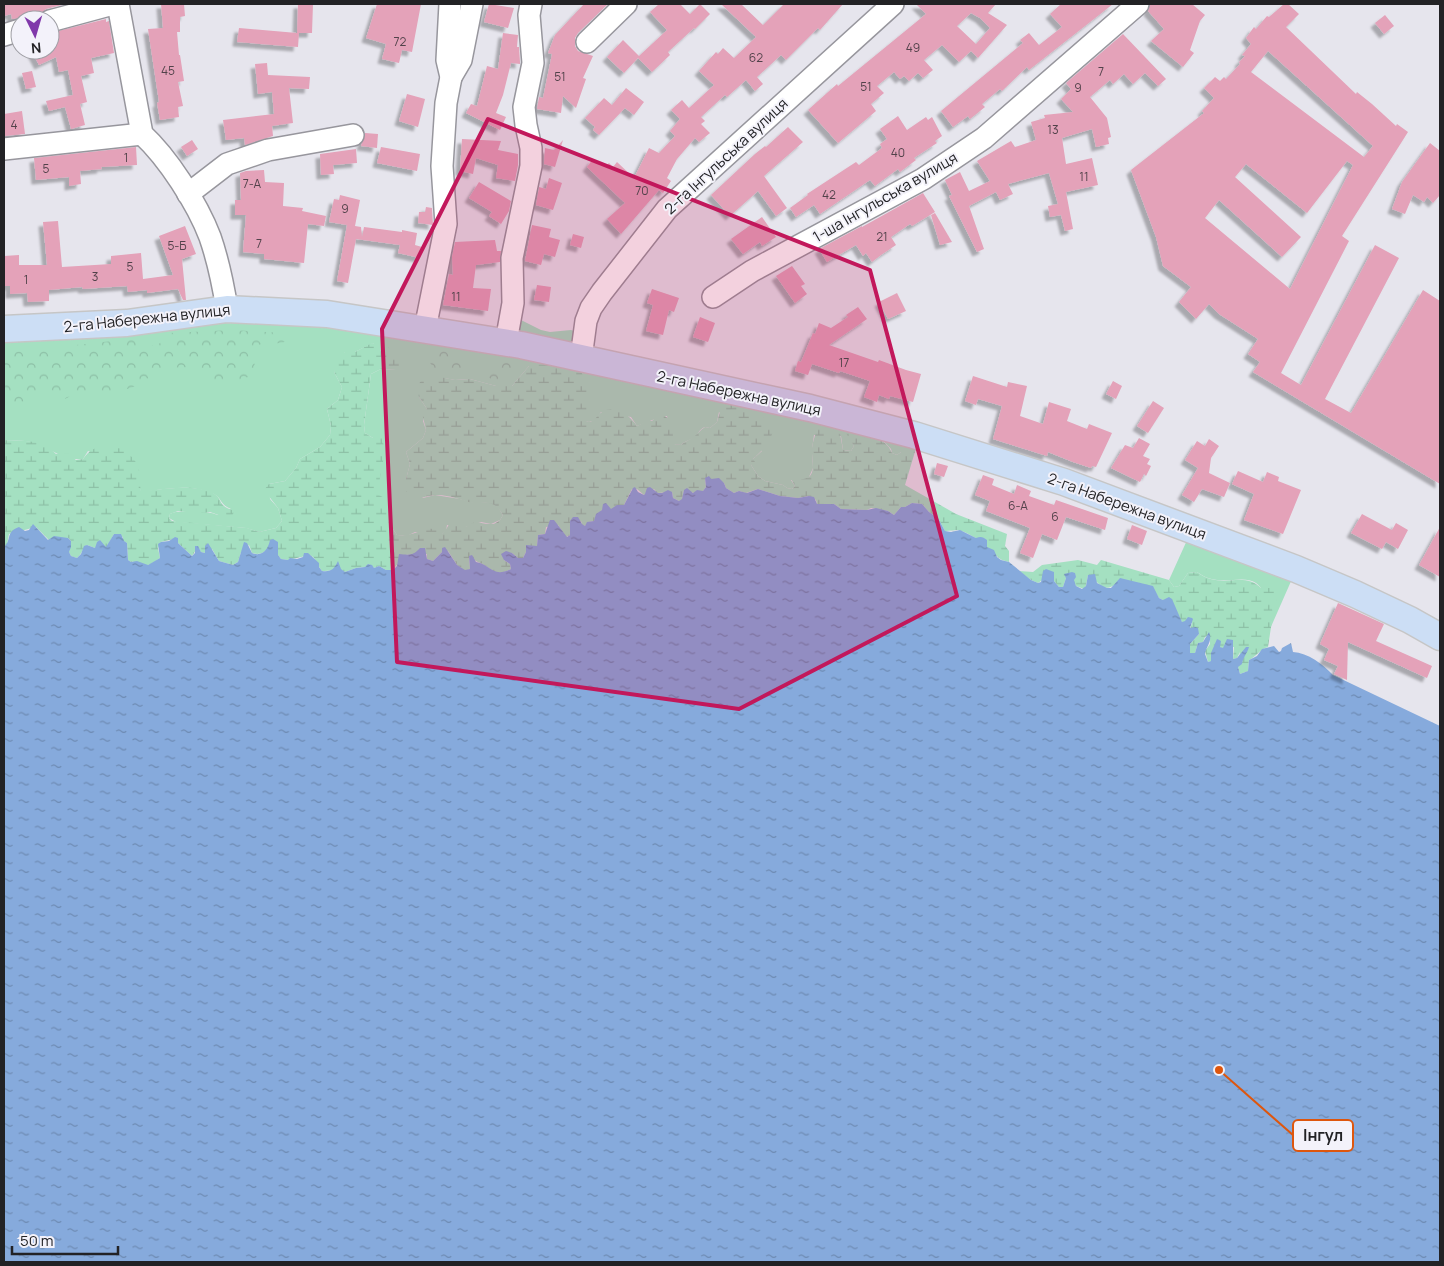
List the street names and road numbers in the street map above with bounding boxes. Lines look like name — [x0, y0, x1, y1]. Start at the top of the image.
street label: 2-га Інгульська вулиця — [660, 93, 792, 219]
street label: 1-ша Інгульська вулиця — [809, 147, 961, 247]
street label: 2-га Набережна вулиця — [63, 299, 231, 337]
street label: 2-га Набережна вулиця — [655, 365, 823, 421]
street label: 2-га Набережна вулиця — [1045, 468, 1209, 544]

